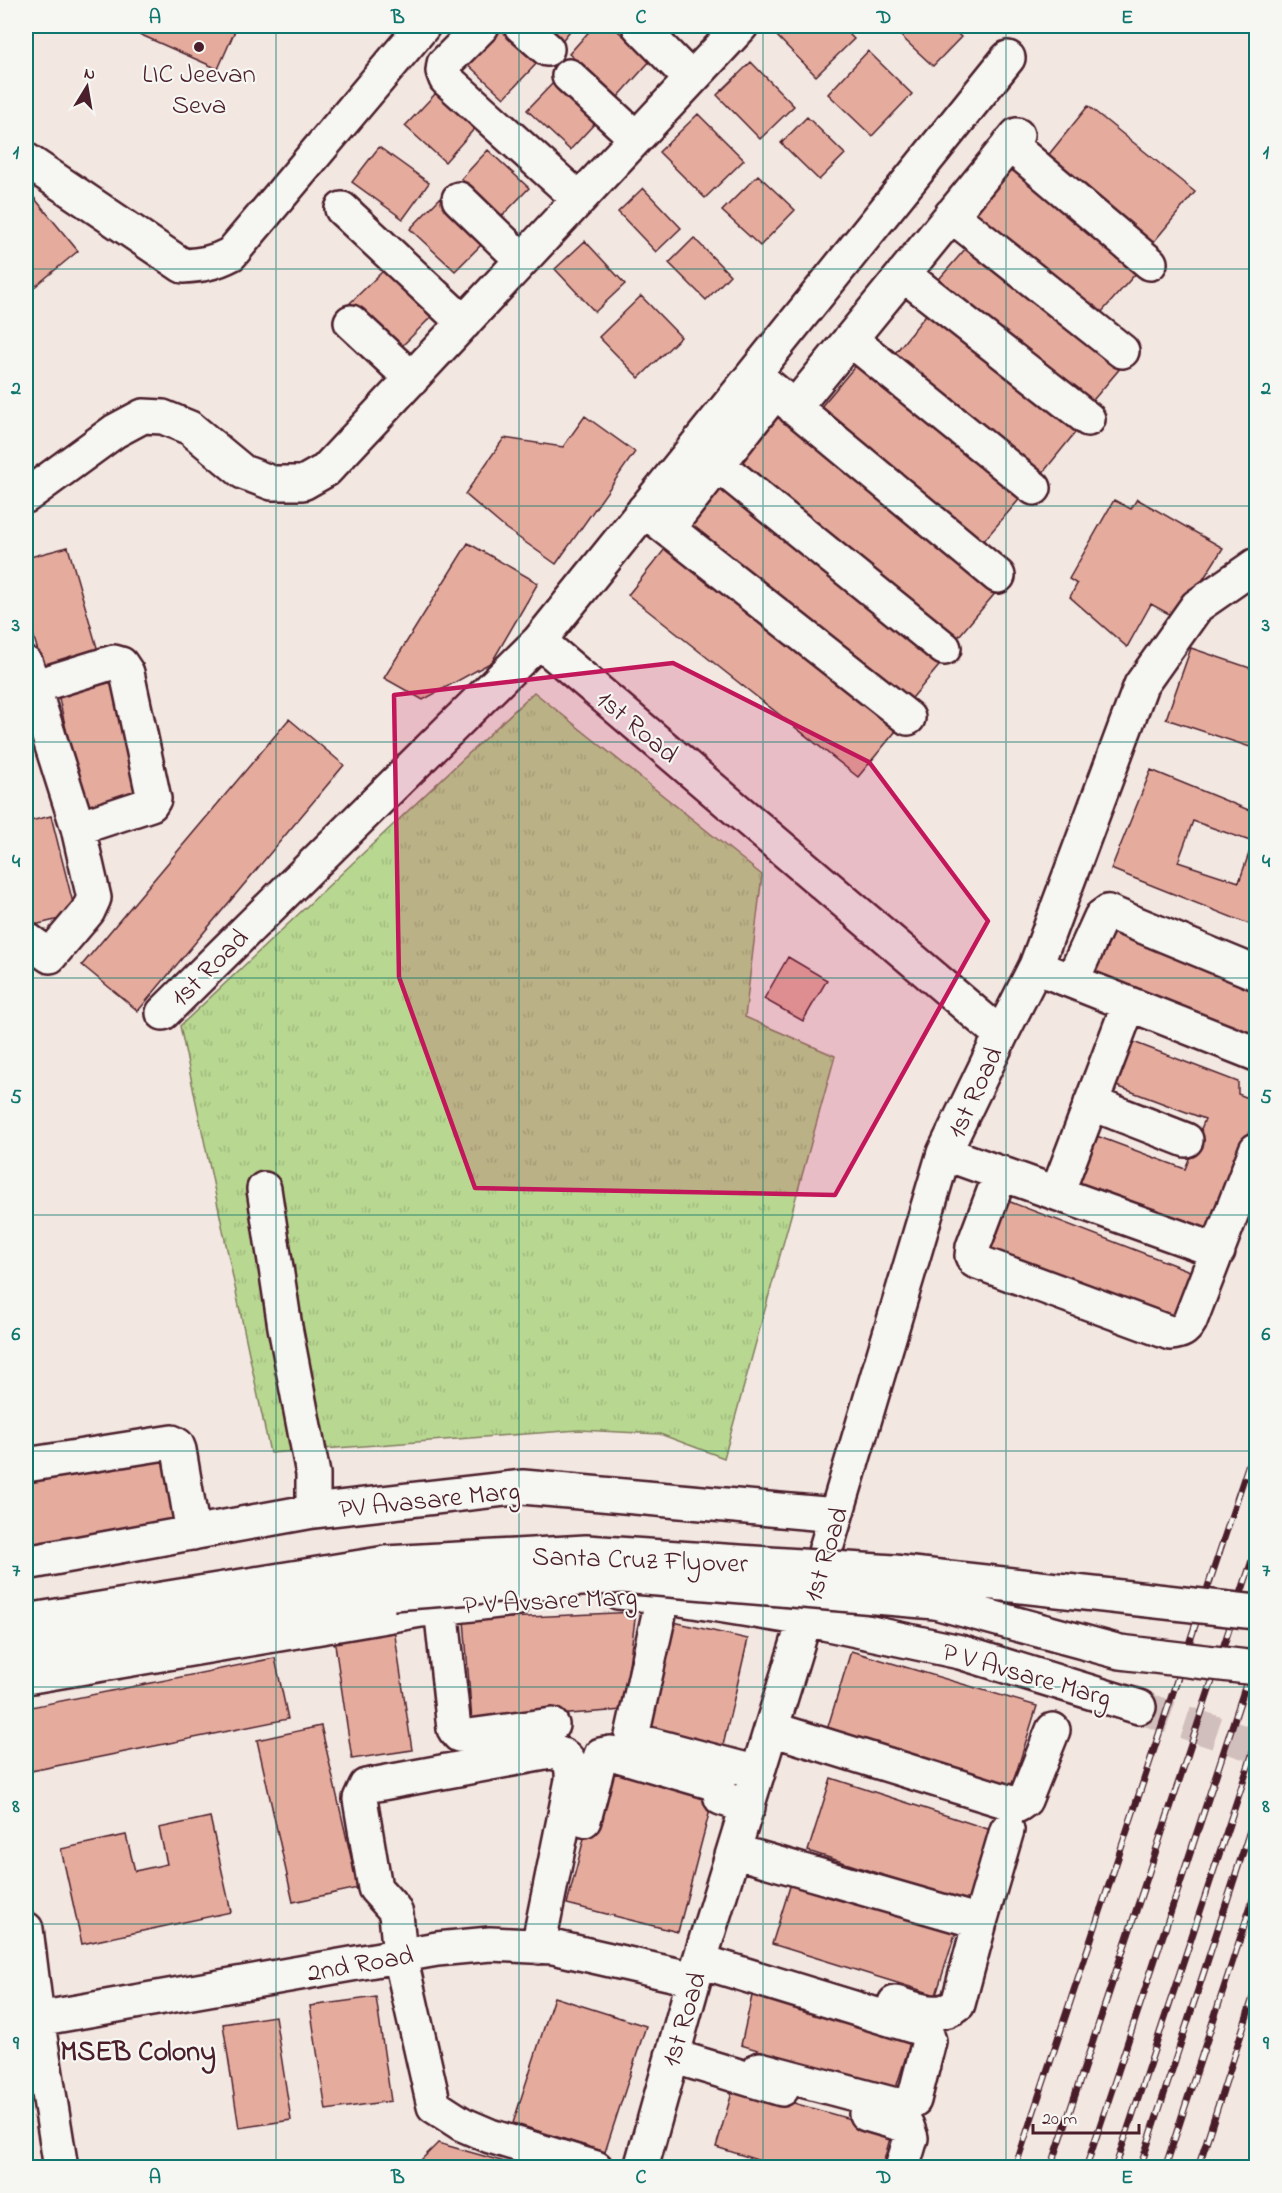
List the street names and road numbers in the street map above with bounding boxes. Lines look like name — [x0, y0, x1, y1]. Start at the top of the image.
street label: 1st Road — [587, 682, 686, 774]
street label: 1st Road — [163, 921, 259, 1017]
street label: 1st Road — [938, 1041, 1014, 1145]
street label: PV Avasare Marg — [337, 1473, 522, 1530]
street label: 1st Road — [795, 1503, 860, 1607]
street label: Santa Cruz Flyover — [531, 1538, 749, 1585]
street label: P V Avsare Marg — [462, 1578, 638, 1627]
street label: P V Avsare Marg — [937, 1634, 1115, 1719]
street label: 2nd Road — [304, 1937, 417, 1994]
street label: 1st Road — [653, 1968, 718, 2072]

